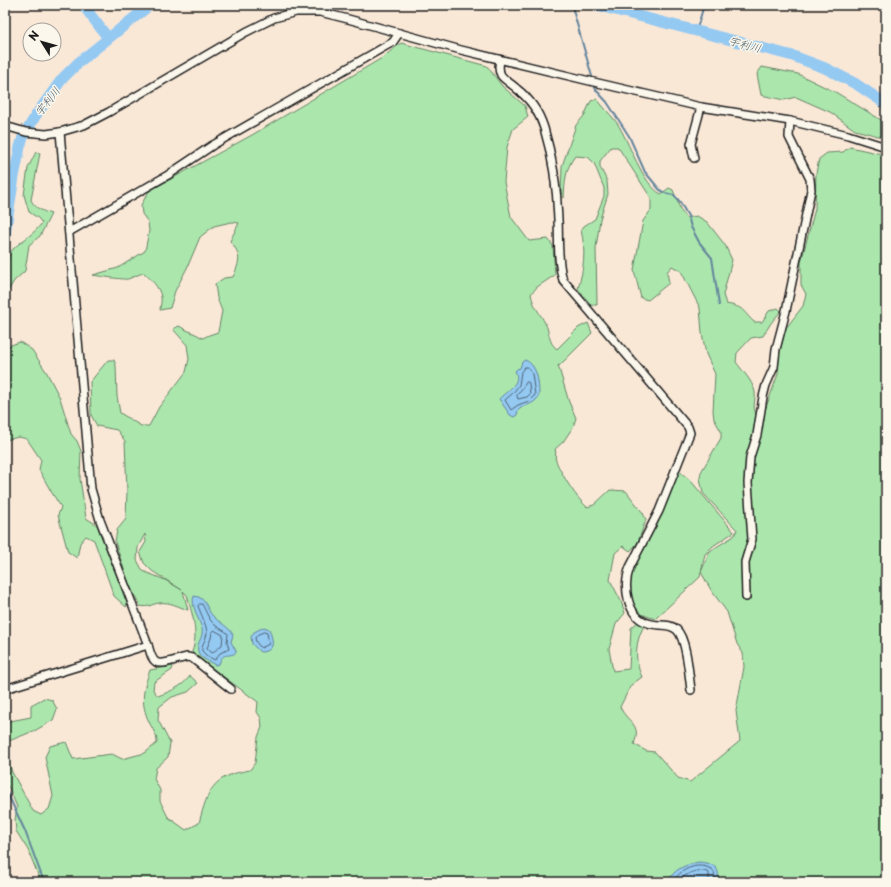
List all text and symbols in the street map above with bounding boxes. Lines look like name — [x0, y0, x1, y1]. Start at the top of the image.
north arrow — [22, 22, 62, 62]
text: N — [24, 27, 43, 44]
water label: 宇利川 — [727, 32, 763, 56]
water label: 宇利川 — [30, 83, 64, 119]

